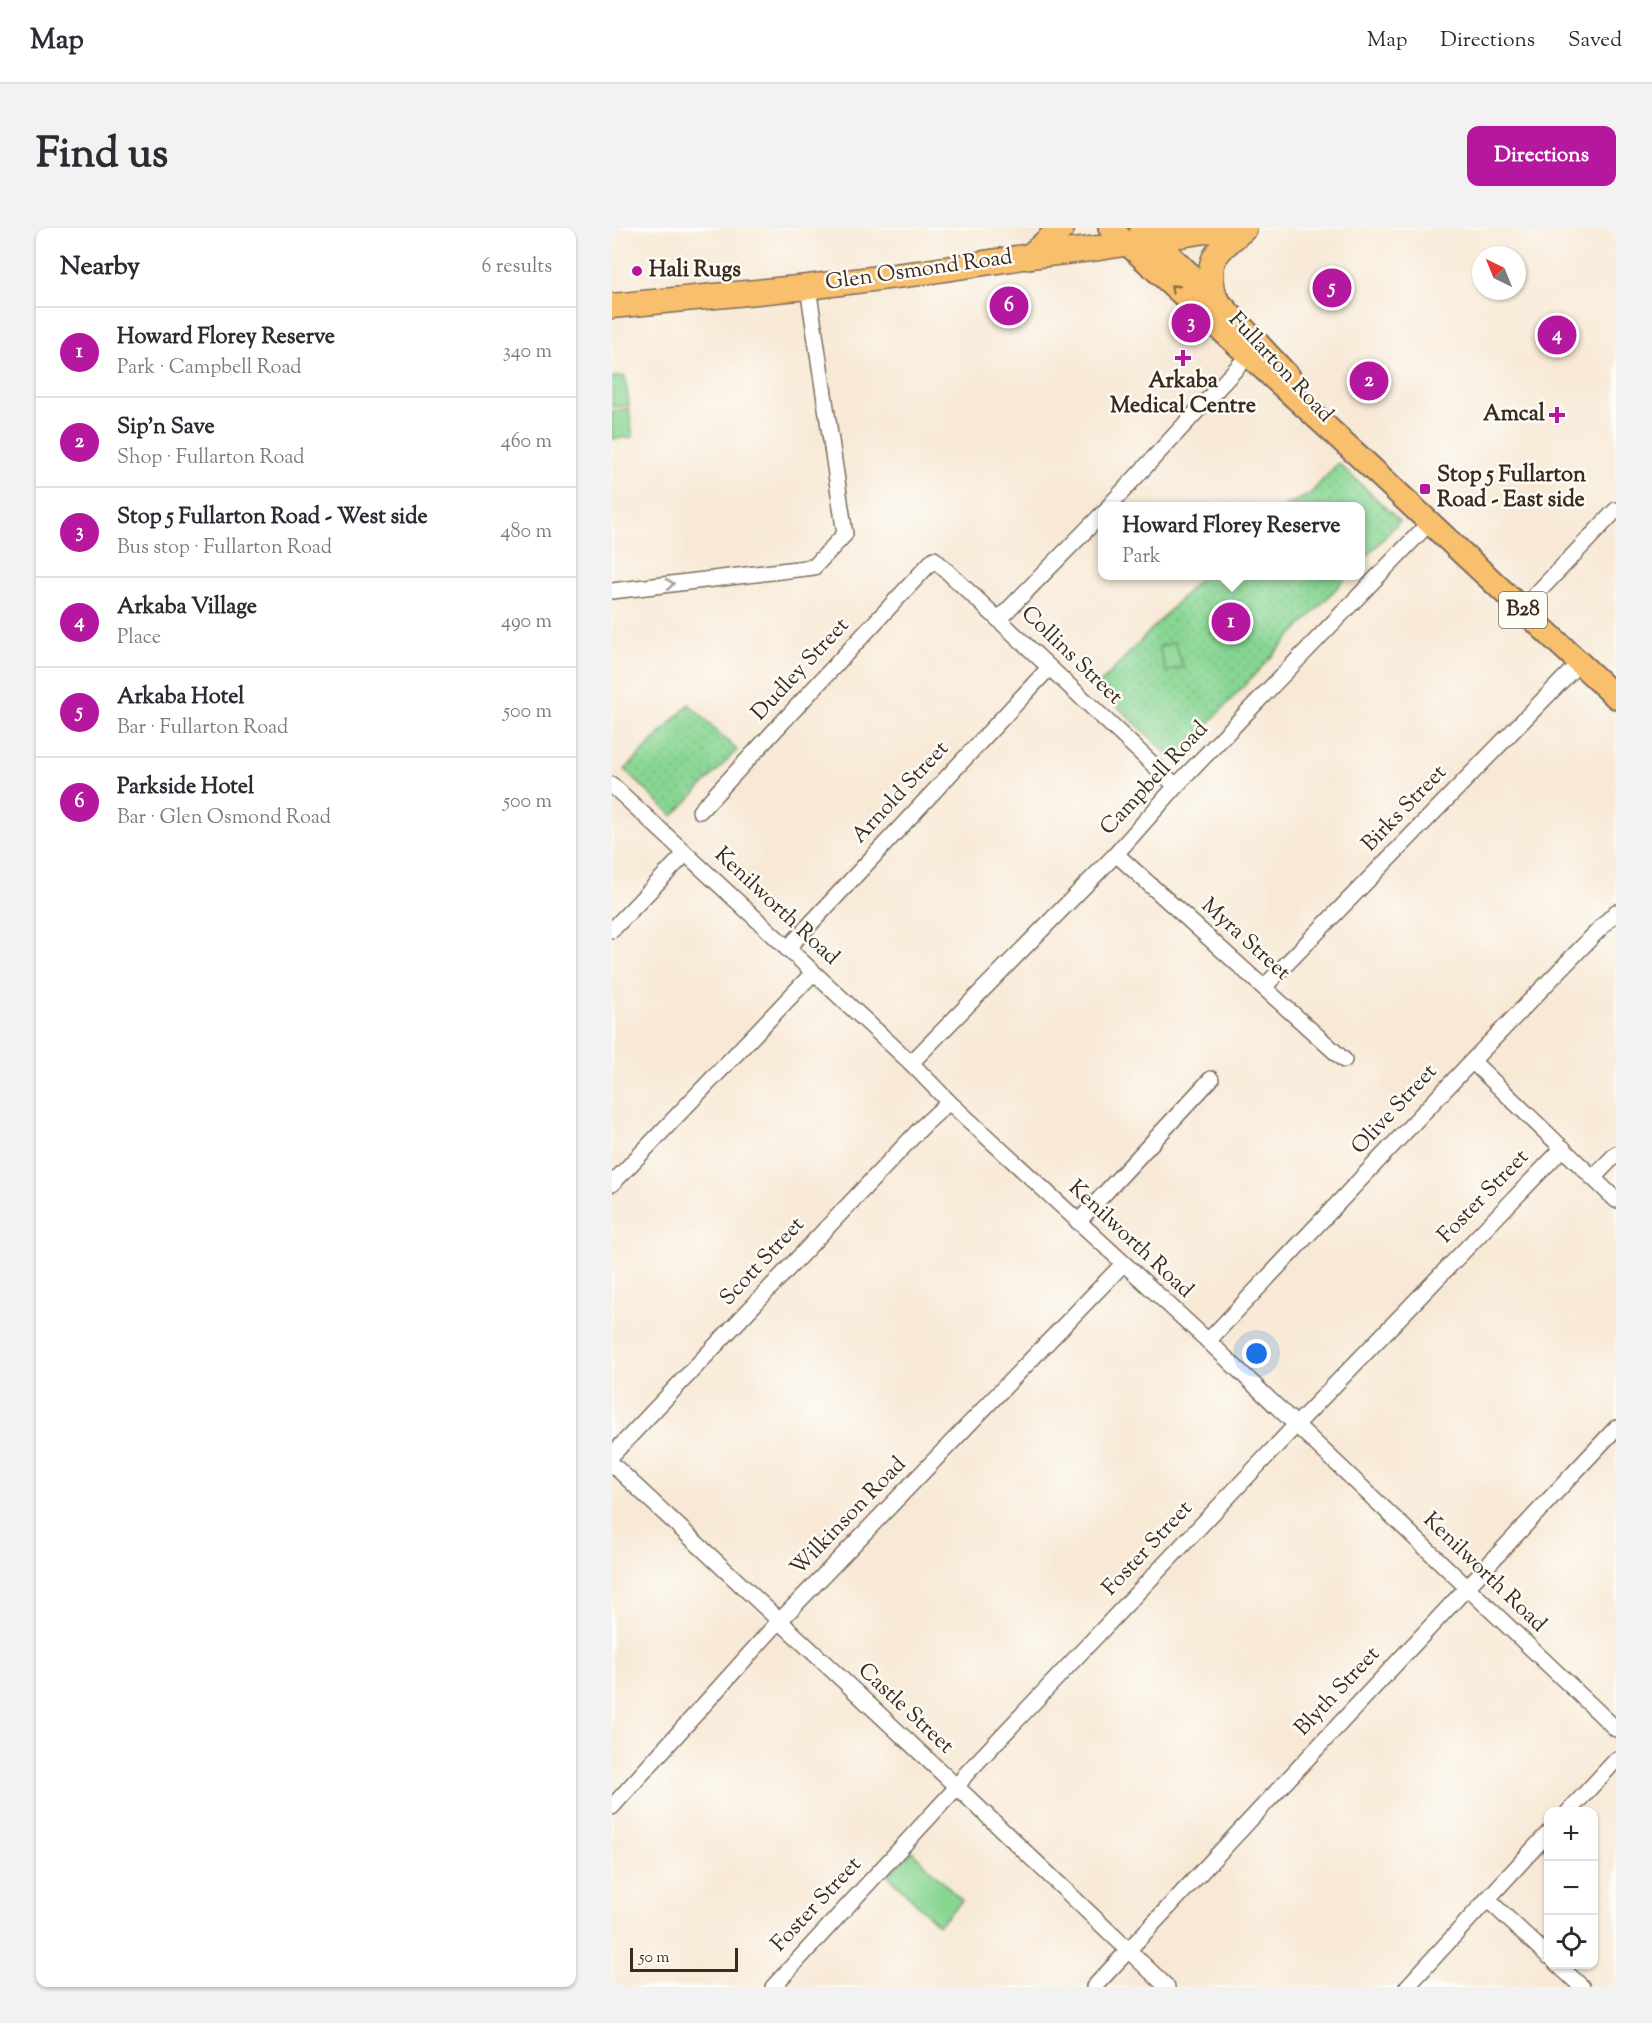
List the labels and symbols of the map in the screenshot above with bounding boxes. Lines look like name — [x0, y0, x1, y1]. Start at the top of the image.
street label: Glen Osmond Road — [823, 242, 1015, 300]
north arrow — [1472, 246, 1526, 300]
place label: Hali Rugs — [649, 255, 741, 287]
marker: Hali Rugs — [630, 264, 644, 278]
pin: 5 — [1312, 266, 1352, 310]
pin: 6 — [990, 284, 1028, 328]
one-way arrow — [1170, 284, 1181, 295]
pin: 3 — [1172, 300, 1210, 346]
street label: Fullarton Road — [1220, 305, 1340, 431]
pin: 4 — [1538, 312, 1576, 358]
marker: Arkaba Medical Centre — [1174, 349, 1192, 367]
pin: 2 — [1350, 358, 1389, 404]
place label: Arkaba Medical Centre — [1110, 366, 1256, 423]
place label: Amcal — [1483, 399, 1546, 431]
marker: Amcal — [1550, 408, 1564, 422]
place label: Stop 5 Fullarton Road - East side — [1437, 460, 1586, 517]
marker: Stop 5 Fullarton Road - East side — [1418, 482, 1432, 496]
one-way arrow — [666, 579, 675, 591]
road number: B28 — [1499, 592, 1547, 628]
street label: Collins Street — [1013, 599, 1129, 713]
pin: 1 — [1212, 600, 1250, 644]
street label: Dudley Street — [745, 611, 858, 729]
street label: Campbell Road — [1093, 715, 1217, 843]
street label: Arnold Street — [845, 734, 957, 852]
street label: Birks Street — [1355, 758, 1455, 860]
street label: Kenilworth Road — [706, 840, 846, 974]
street label: Myra Street — [1193, 891, 1297, 989]
street label: Olive Street — [1345, 1057, 1446, 1162]
street label: Foster Street — [1431, 1142, 1538, 1251]
street label: Kenilworth Road — [1060, 1173, 1200, 1307]
street label: Scott Street — [713, 1210, 813, 1314]
your location — [1242, 1339, 1271, 1368]
street label: Wilkinson Road — [784, 1450, 914, 1584]
street label: Foster Street — [1095, 1494, 1201, 1604]
street label: Kenilworth Road — [1415, 1506, 1553, 1640]
street label: Blyth Street — [1288, 1640, 1388, 1744]
street label: Castle Street — [850, 1656, 961, 1762]
street label: Foster Street — [764, 1850, 870, 1960]
scale bar — [630, 1945, 738, 1972]

